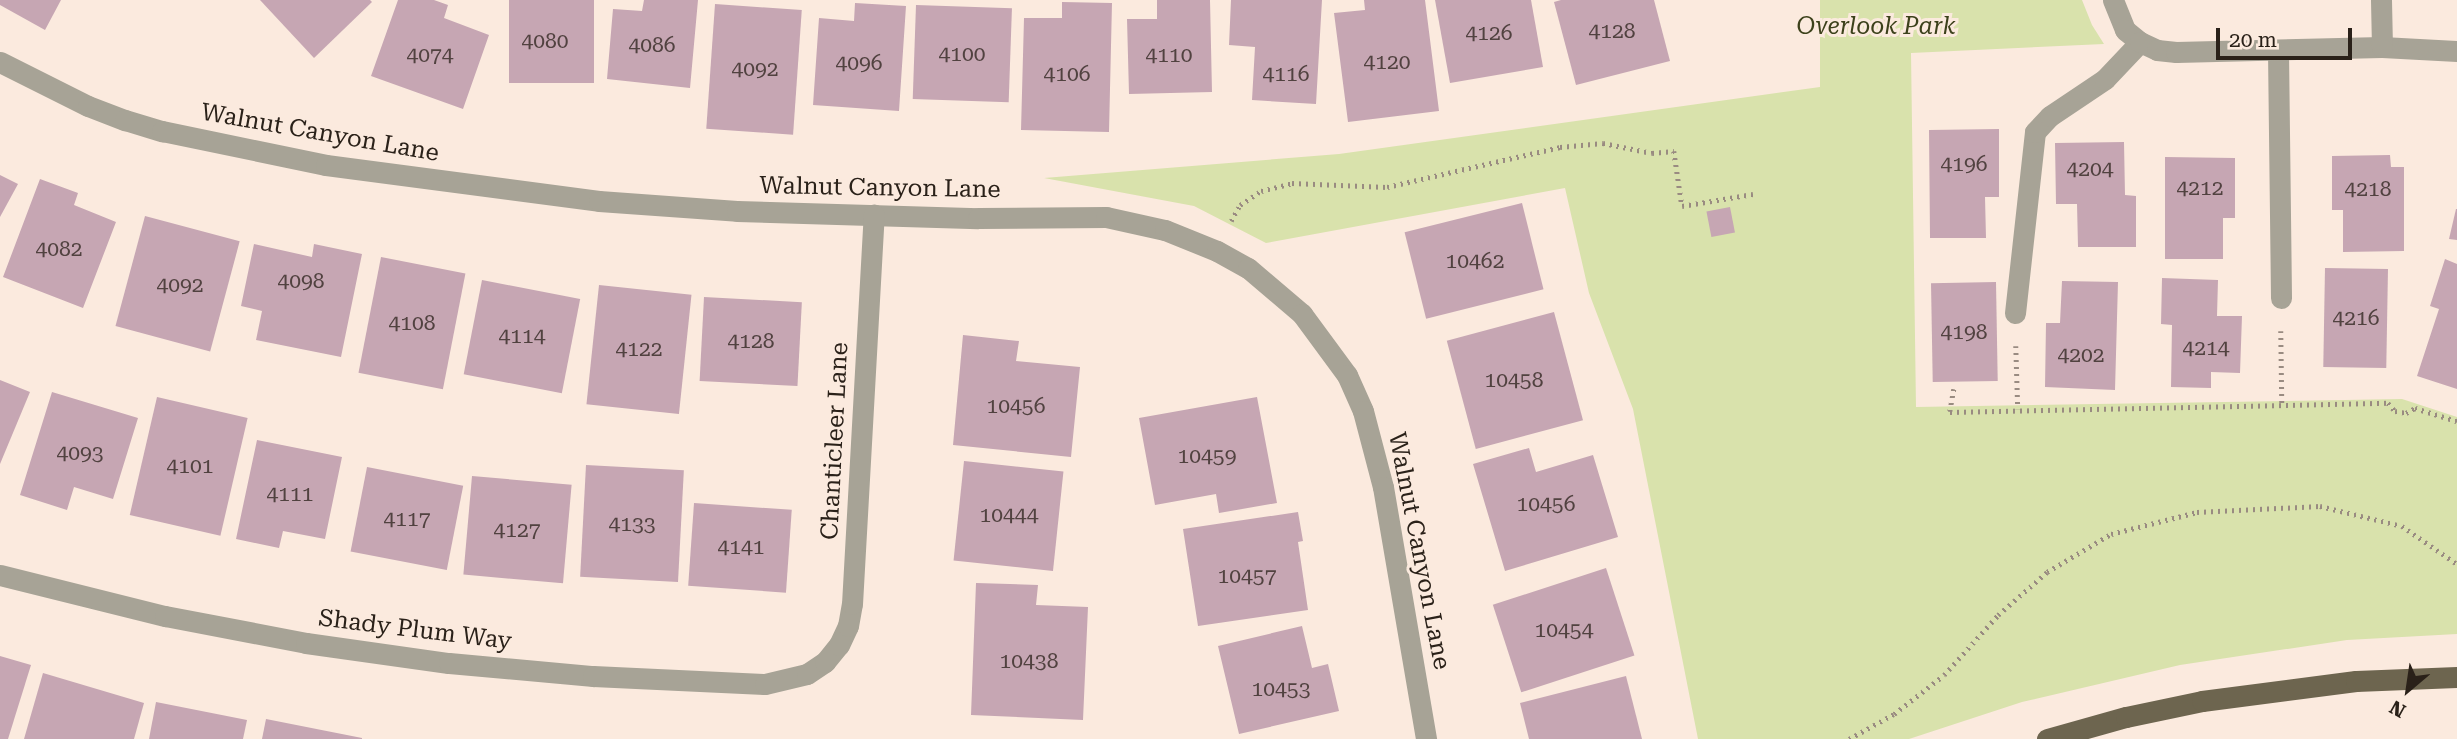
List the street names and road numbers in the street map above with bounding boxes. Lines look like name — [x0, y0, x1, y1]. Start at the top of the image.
street label: Walnut Canyon Lane — [199, 98, 441, 168]
street label: Walnut Canyon Lane — [759, 171, 1001, 205]
street label: Chanticleer Lane — [815, 341, 855, 541]
street label: Walnut Canyon Lane — [1382, 430, 1456, 672]
street label: Shady Plum Way — [317, 604, 513, 656]

